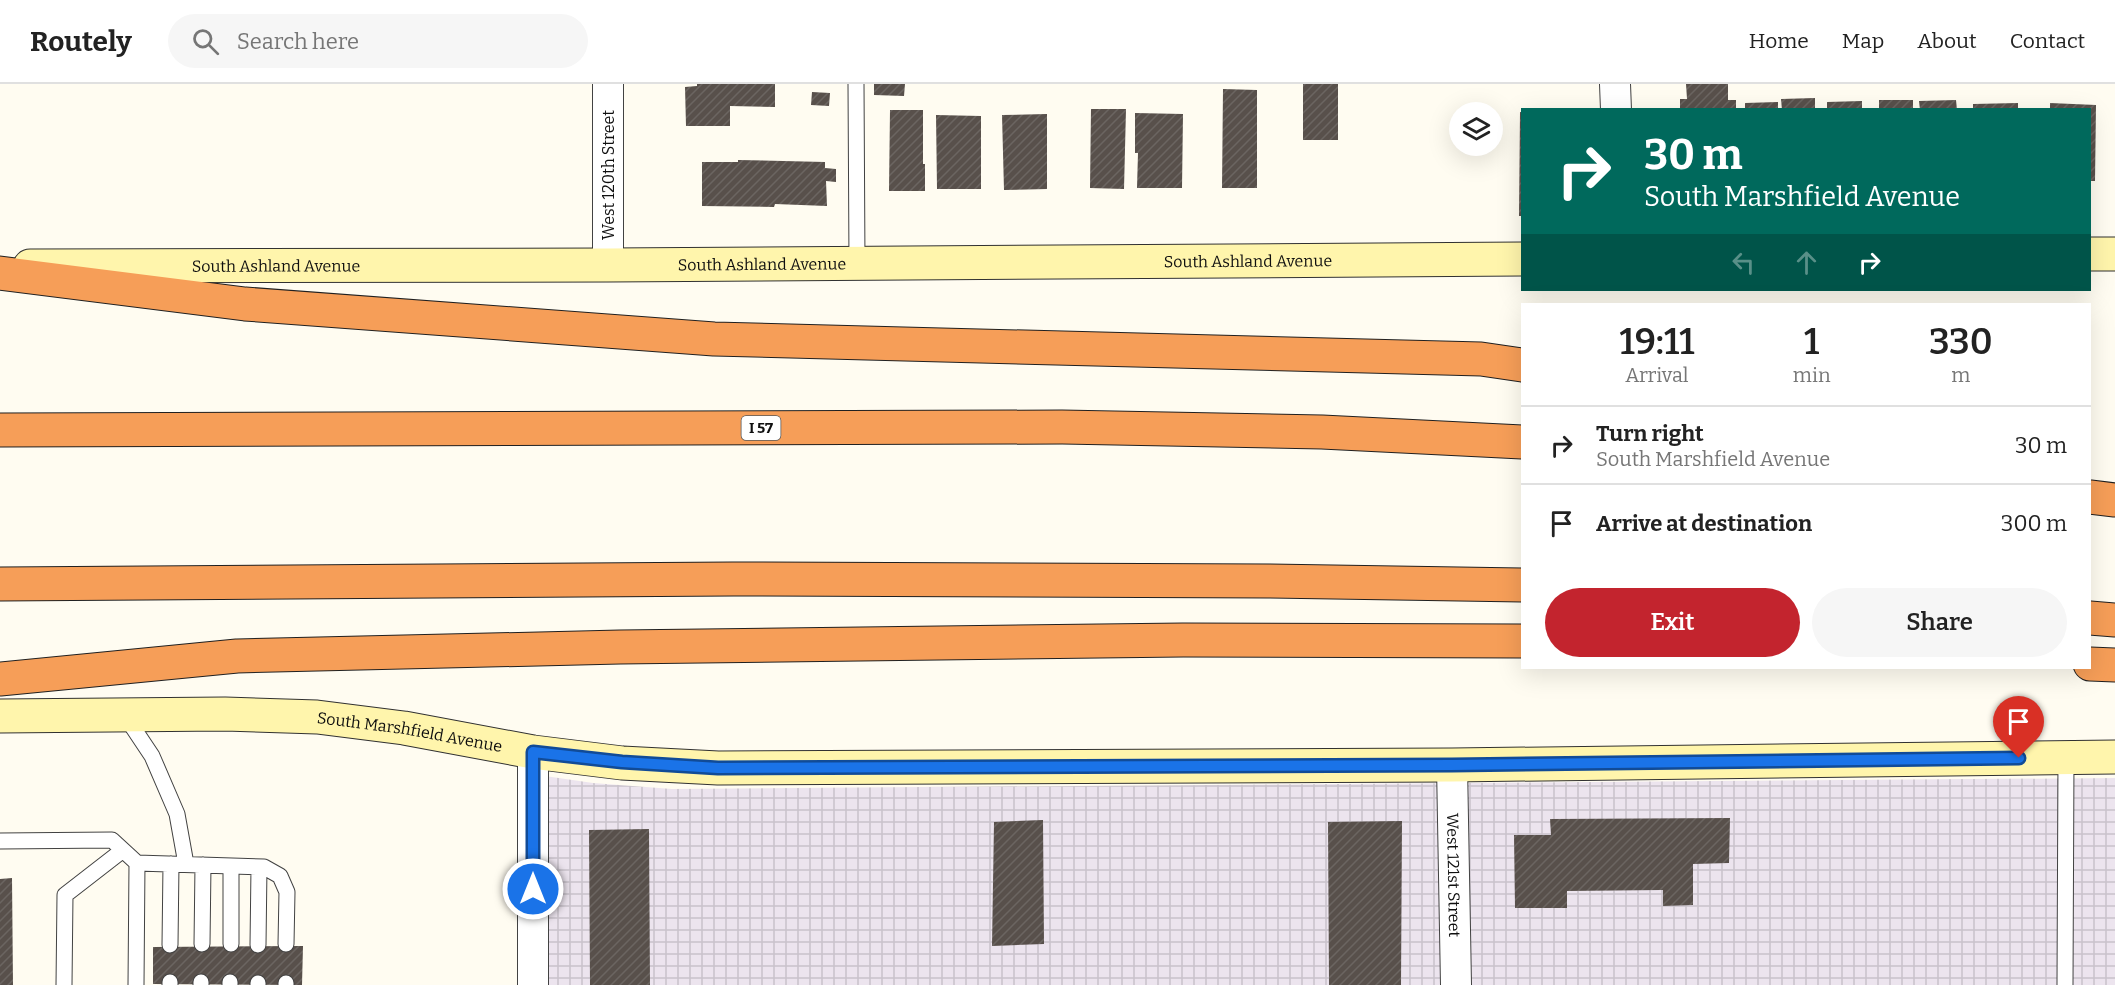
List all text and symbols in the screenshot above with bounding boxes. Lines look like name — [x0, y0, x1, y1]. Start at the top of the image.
search box — [168, 14, 588, 68]
text: Routely — [30, 25, 132, 58]
icon: search — [189, 25, 222, 58]
text: Search here — [237, 28, 359, 55]
text: Home — [1749, 28, 1809, 54]
text: Map — [1842, 28, 1884, 54]
text: About — [1917, 28, 1977, 54]
text: Contact — [2010, 28, 2085, 54]
map controls — [1449, 102, 1503, 156]
button: layers — [1449, 102, 1503, 156]
street label: West 120th Street — [599, 110, 618, 240]
text: 30 m — [1644, 130, 1743, 180]
icon: right — [1545, 132, 1623, 210]
text: South Marshfield Avenue — [1644, 181, 1960, 213]
icon: left — [1727, 246, 1760, 279]
icon: ahead — [1790, 246, 1823, 279]
icon: right — [1853, 246, 1886, 279]
street label: South Ashland Avenue — [1164, 251, 1332, 271]
street label: South Ashland Avenue — [678, 254, 846, 275]
street label: South Ashland Avenue — [192, 256, 360, 276]
text: 19:11 — [1619, 320, 1694, 364]
text: 1 — [1804, 320, 1819, 364]
text: 330 — [1929, 320, 1993, 364]
text: Arrival — [1625, 363, 1689, 387]
text: min — [1793, 363, 1831, 387]
text: m — [1951, 363, 1970, 387]
road number: I 57 — [742, 416, 780, 440]
text: Turn right — [1596, 420, 1704, 447]
icon: right — [1545, 429, 1578, 462]
text: 30 m — [2015, 432, 2067, 459]
text: South Marshfield Avenue — [1596, 447, 1830, 471]
icon: arrive — [1545, 507, 1578, 540]
text: Arrive at destination — [1596, 510, 1812, 537]
text: 300 m — [2001, 510, 2067, 537]
button: Exit — [1545, 588, 1800, 657]
button: Share — [1812, 588, 2067, 657]
pin — [1993, 696, 2044, 758]
icon: arrive — [2002, 705, 2035, 738]
street label: South Marshfield Avenue — [316, 708, 504, 756]
street label: West 121st Street — [1443, 813, 1464, 937]
position arrow — [501, 857, 565, 921]

